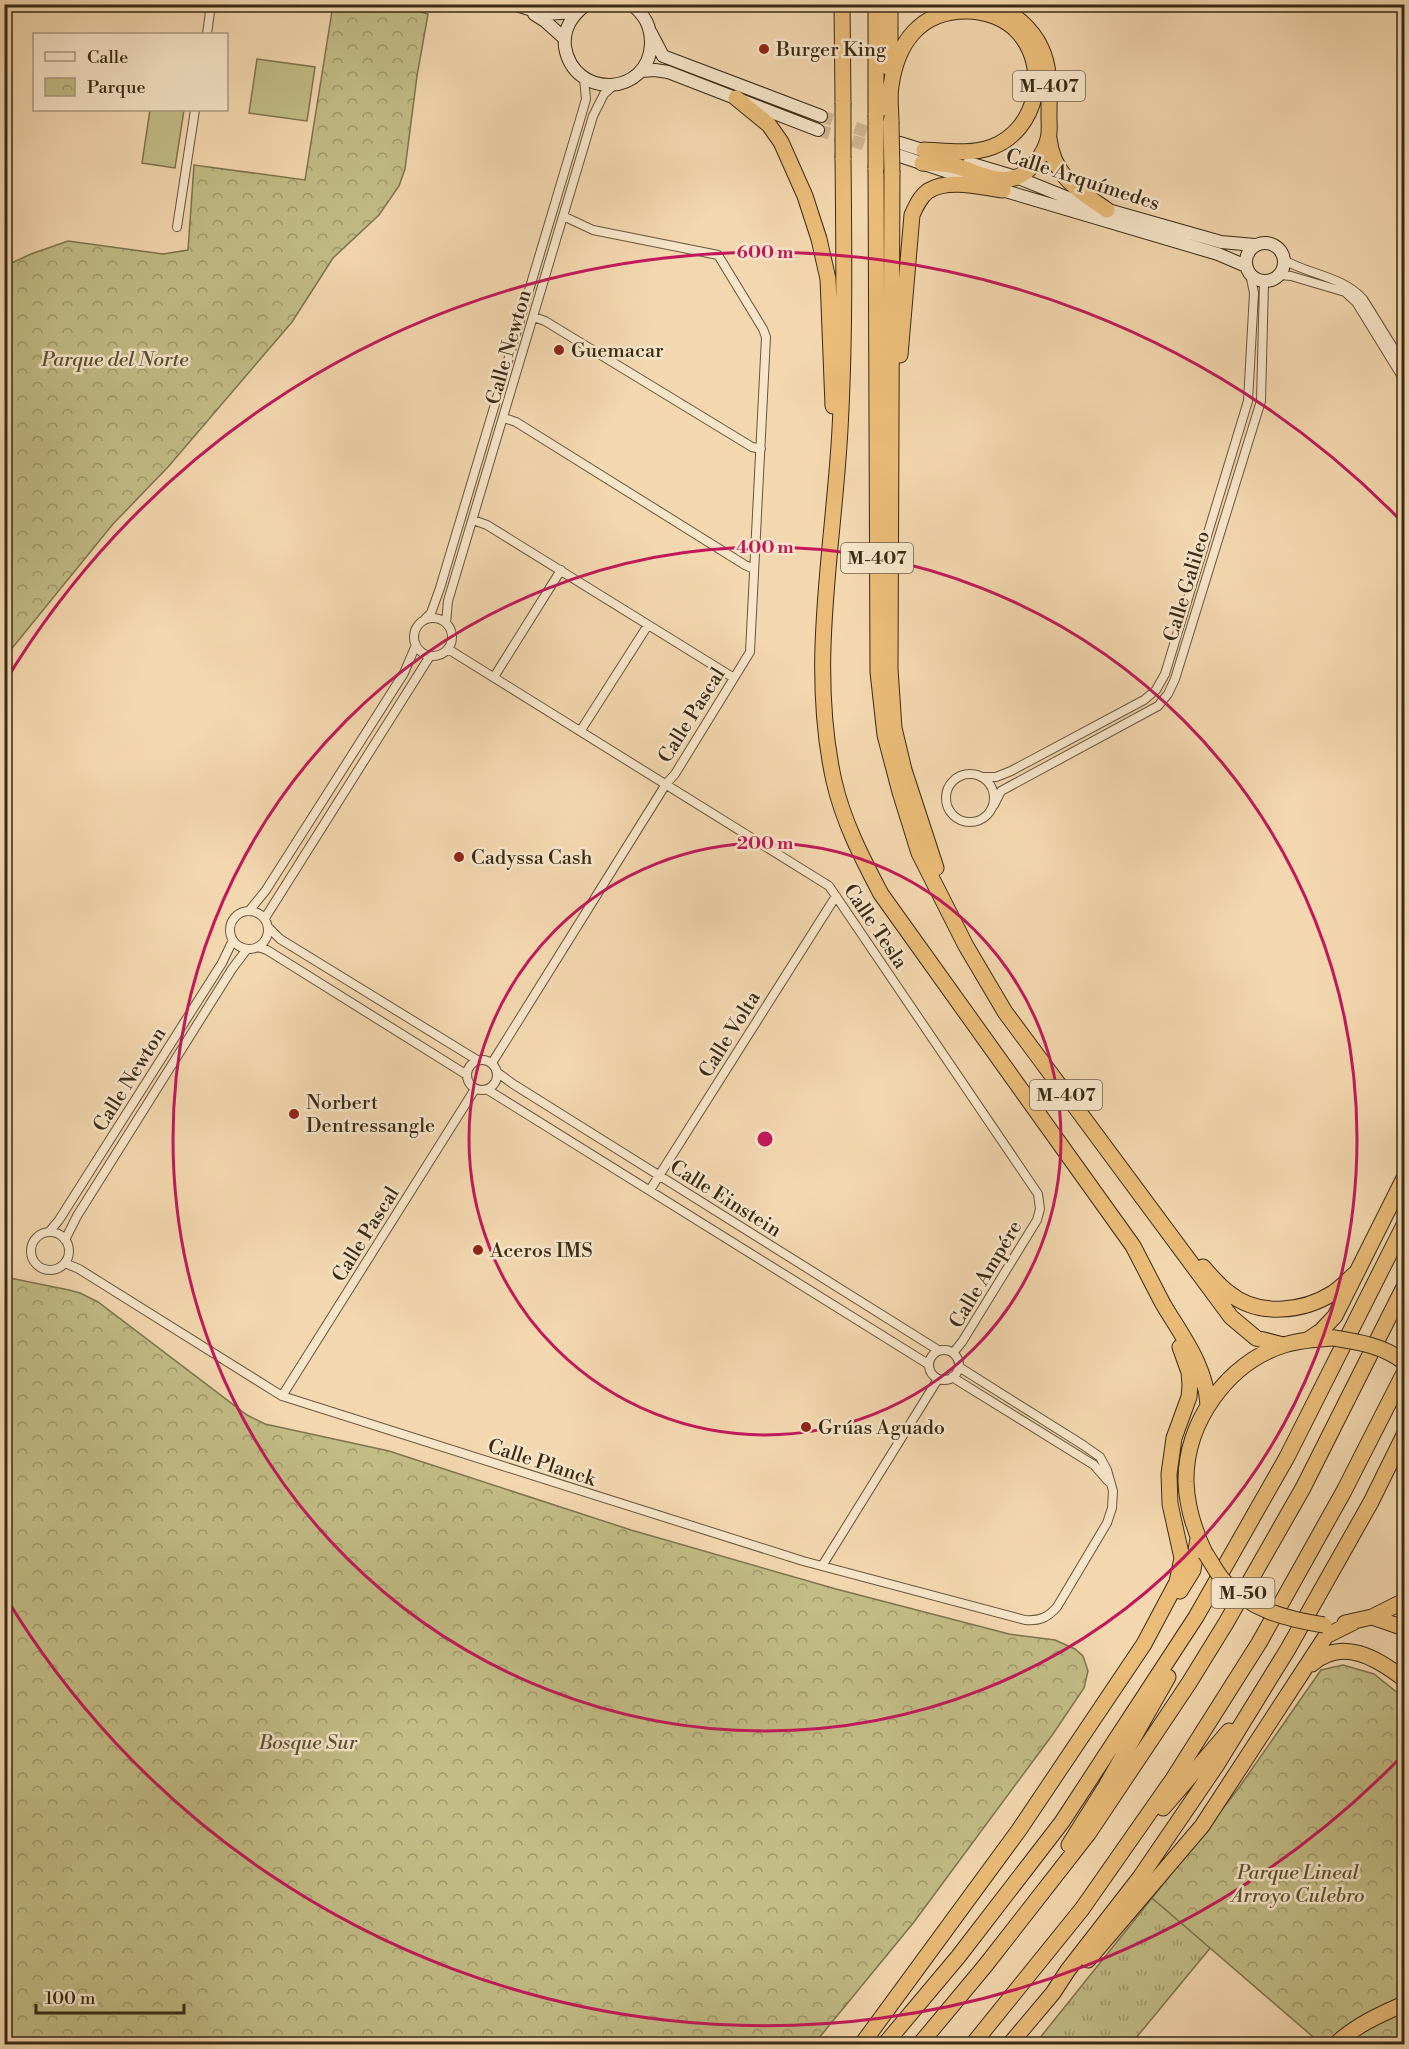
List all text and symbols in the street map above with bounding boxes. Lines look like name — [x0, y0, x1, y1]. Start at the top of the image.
legend — [33, 33, 228, 111]
place label: Burger King — [775, 38, 887, 63]
marker: Burger King — [757, 42, 771, 56]
text: Calle — [87, 46, 128, 69]
road number: M-407 — [1013, 71, 1085, 101]
text: Parque — [87, 76, 146, 99]
street label: Calle Arquímedes — [1002, 144, 1163, 217]
text: 600 m — [737, 241, 794, 264]
street label: Calle Newton — [481, 287, 538, 408]
place label: Guemacar — [571, 339, 664, 364]
marker: Guemacar — [552, 343, 566, 357]
park label: Parque del Norte — [41, 348, 189, 373]
street label: Calle Galileo — [1159, 528, 1216, 645]
text: 400 m — [736, 536, 794, 559]
road number: M-407 — [841, 543, 913, 573]
street label: Calle Pascal — [653, 663, 731, 768]
text: 200 m — [737, 832, 794, 855]
place label: Cadyssa Cash — [471, 846, 593, 871]
marker: Cadyssa Cash — [452, 850, 466, 864]
street label: Calle Tesla — [837, 880, 913, 975]
street label: Calle Volta — [694, 986, 767, 1083]
street label: Calle Newton — [88, 1023, 172, 1137]
road number: M-407 — [1030, 1080, 1102, 1110]
place label: Norbert Dentressangle — [306, 1091, 435, 1139]
marker: Norbert Dentressangle — [287, 1107, 301, 1121]
centre of rings — [755, 1129, 775, 1149]
street label: Calle Einstein — [665, 1155, 786, 1243]
street label: Calle Pascal — [327, 1182, 405, 1287]
street label: Calle Ampére — [944, 1216, 1028, 1333]
place label: Aceros IMS — [489, 1239, 593, 1264]
marker: Aceros IMS — [471, 1243, 485, 1257]
place label: Grúas Aguado — [818, 1416, 945, 1441]
marker: Grúas Aguado — [799, 1420, 813, 1434]
street label: Calle Planck — [484, 1434, 600, 1493]
road number: M-50 — [1212, 1578, 1274, 1608]
park label: Bosque Sur — [258, 1731, 358, 1756]
park label: Parque Lineal Arroyo Culebro — [1229, 1861, 1365, 1909]
scale bar — [36, 1977, 184, 2015]
text: 100 m — [45, 1987, 96, 2010]

